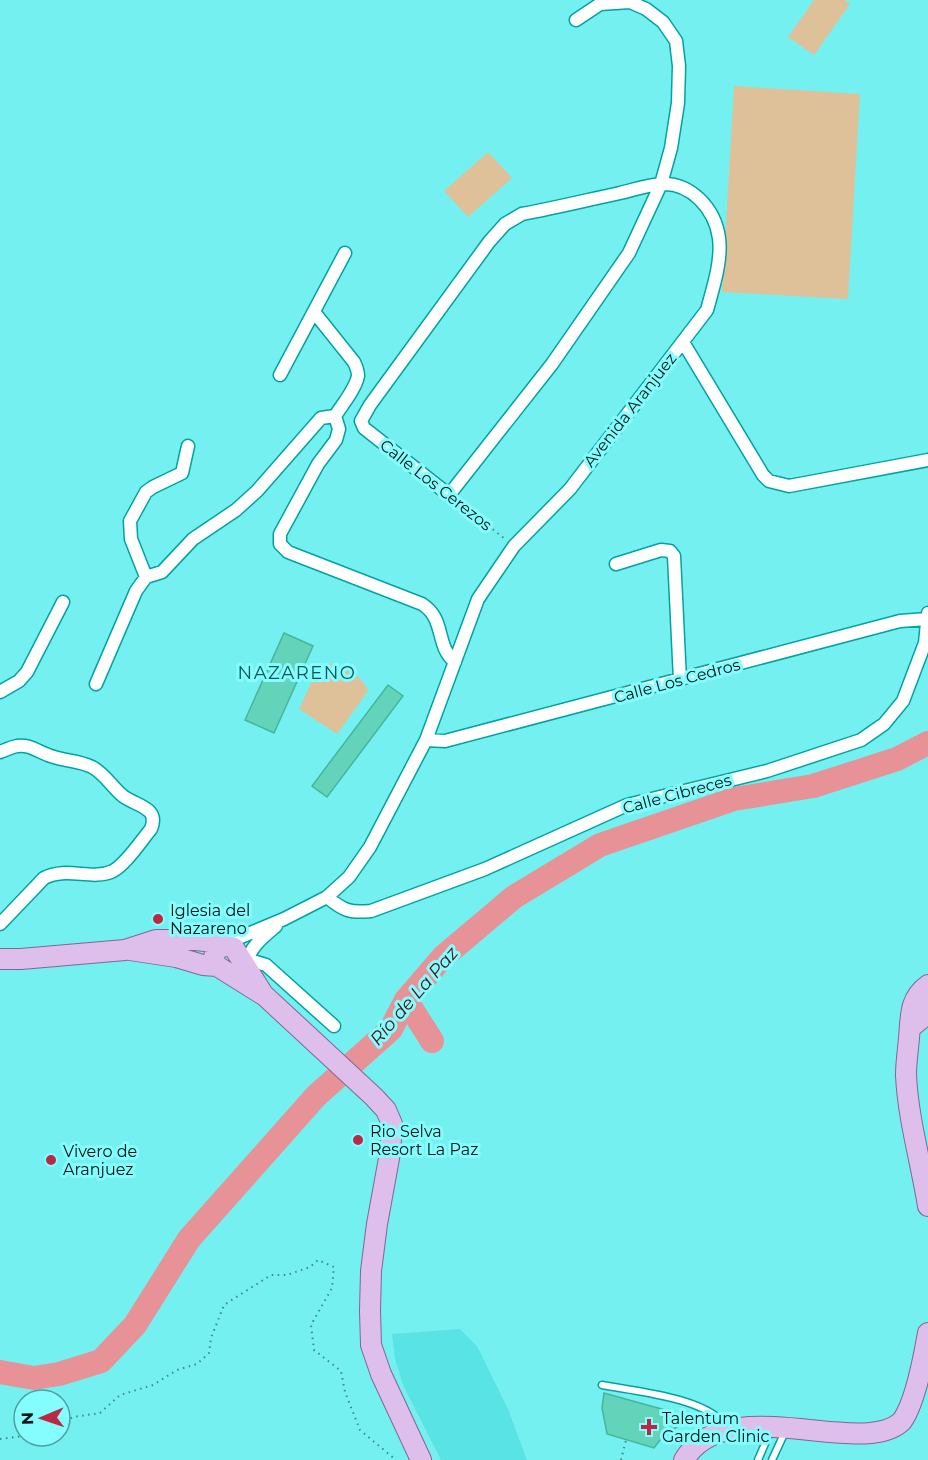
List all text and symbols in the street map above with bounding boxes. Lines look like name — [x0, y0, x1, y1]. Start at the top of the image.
street label: Avenida Aranjuez — [580, 349, 680, 471]
street label: Calle Los Cerezos — [376, 435, 496, 535]
street label: Calle Los Cedros — [612, 655, 742, 707]
district label: NAZARENO — [238, 662, 356, 684]
street label: Calle Cibreces — [621, 770, 734, 818]
place label: Iglesia del Nazareno — [170, 901, 250, 938]
marker: Iglesia del Nazareno — [151, 912, 165, 926]
water label: Río de La Paz — [365, 942, 463, 1050]
place label: Rio Selva Resort La Paz — [370, 1122, 478, 1159]
marker: Rio Selva Resort La Paz — [351, 1133, 365, 1147]
place label: Vivero de Aranjuez — [63, 1142, 137, 1179]
marker: Vivero de Aranjuez — [44, 1153, 58, 1167]
north arrow — [12, 1388, 72, 1448]
place label: Talentum Garden Clinic — [662, 1409, 770, 1446]
text: N — [18, 1412, 37, 1425]
marker: Talentum Garden Clinic — [640, 1418, 658, 1436]

